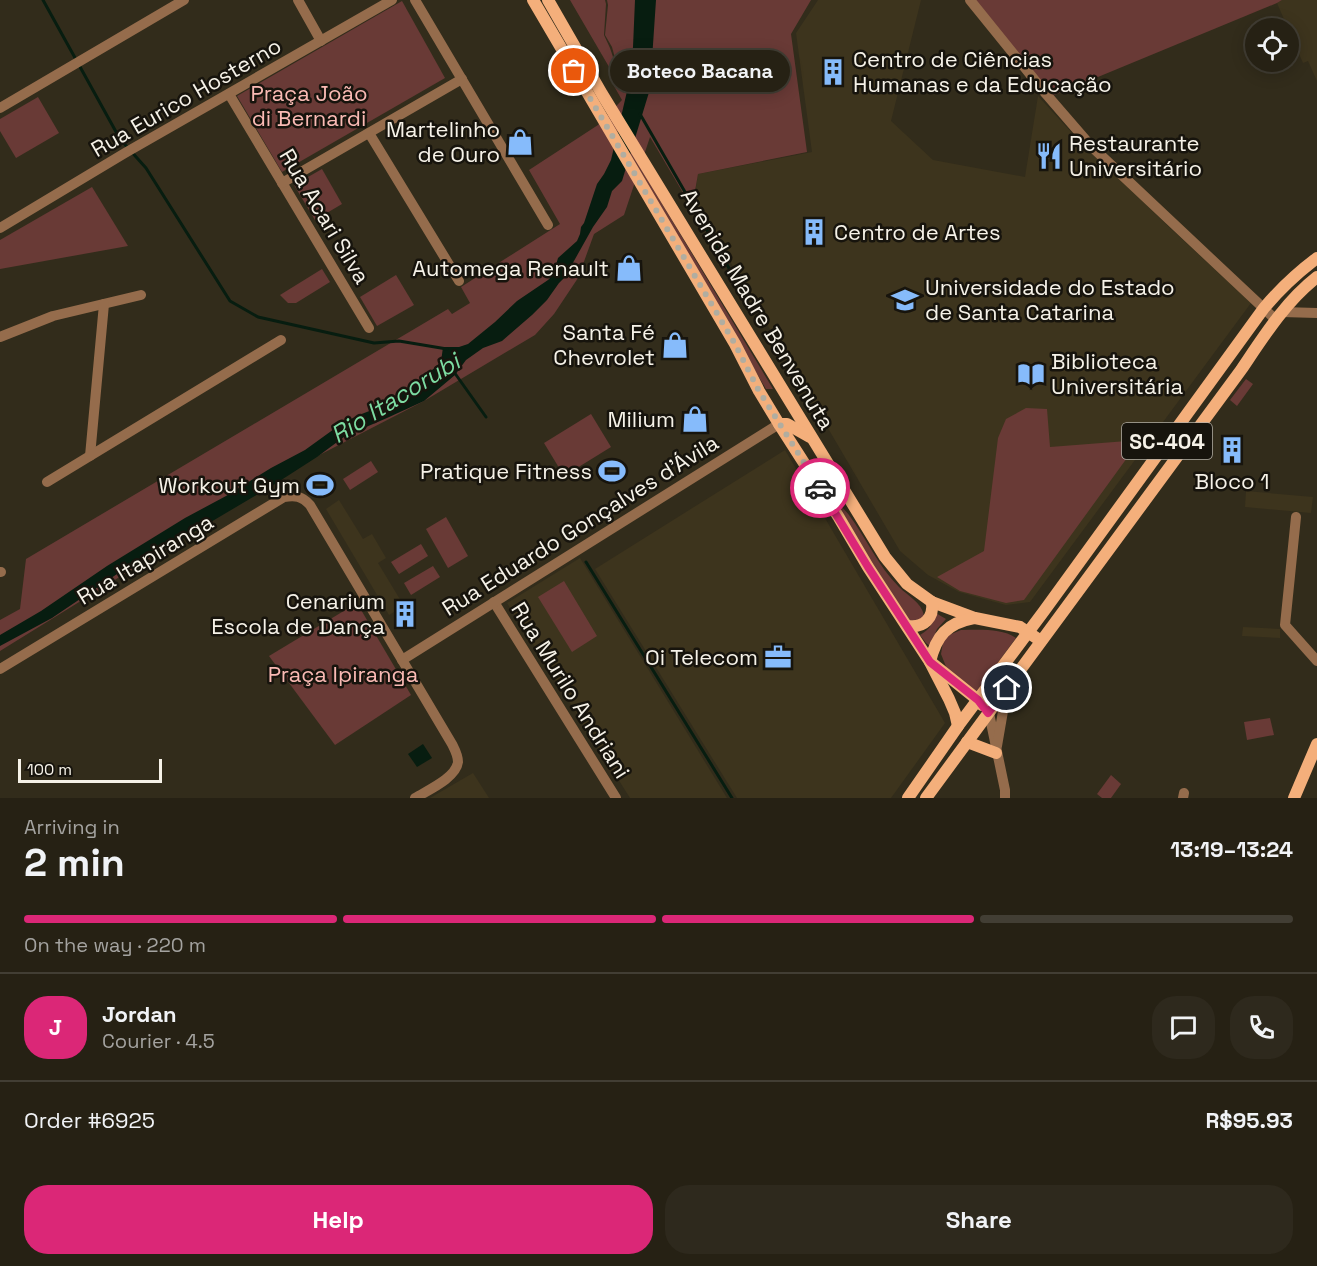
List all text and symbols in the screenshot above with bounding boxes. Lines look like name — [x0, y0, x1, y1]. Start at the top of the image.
map controls — [1245, 18, 1299, 72]
button: locate — [1245, 18, 1299, 72]
street label: Rua Eurico Hosterno — [86, 31, 286, 163]
pin — [548, 45, 599, 96]
place label: Centro de Ciências Humanas e da Educação — [853, 45, 1112, 98]
callout: Boteco Bacana — [610, 50, 790, 92]
icon: bag — [557, 54, 590, 87]
building icon: Centro de Ciências Humanas e da Educação — [818, 57, 848, 87]
text: Boteco Bacana — [627, 58, 773, 84]
park label: Praça João di Bernardi — [251, 79, 367, 132]
place label: Martelinho de Ouro — [386, 115, 500, 168]
shop icon: Martelinho de Ouro — [505, 127, 535, 157]
place label: Restaurante Universitário — [1069, 129, 1202, 182]
restaurant icon: Restaurante Universitário — [1034, 141, 1064, 171]
street label: Rua Acari Silva — [274, 143, 377, 289]
street label: Avenida Madre Benvenuta — [675, 183, 841, 435]
building icon: Centro de Artes — [799, 217, 829, 247]
place label: Centro de Artes — [834, 218, 1001, 246]
shop icon: Automega Renault — [614, 253, 644, 283]
place label: Automega Renault — [412, 254, 609, 282]
place label: Universidade do Estado de Santa Catarina — [925, 273, 1175, 326]
school or university icon: Universidade do Estado de Santa Catarina — [890, 285, 920, 315]
place label: Santa Fé Chevrolet — [553, 318, 655, 371]
shop icon: Santa Fé Chevrolet — [660, 330, 690, 360]
water label: Rio Itacorubi — [325, 344, 468, 450]
place label: Biblioteca Universitária — [1051, 347, 1183, 400]
library icon: Biblioteca Universitária — [1016, 359, 1046, 389]
shop icon: Milium — [680, 404, 710, 434]
place label: Milium — [607, 405, 675, 433]
road number: SC-404 — [1122, 423, 1212, 459]
street label: Rua Eduardo Gonçalves d'Ávila — [437, 428, 724, 622]
building icon: Bloco 1 — [1217, 435, 1247, 465]
sports icon: Pratique Fitness — [597, 456, 627, 486]
place label: Pratique Fitness — [420, 457, 592, 485]
courier — [790, 458, 850, 518]
place label: Bloco 1 — [1194, 467, 1270, 495]
sports icon: Workout Gym — [305, 470, 335, 500]
place label: Workout Gym — [158, 471, 300, 499]
icon: car — [804, 472, 837, 505]
street label: Rua Itapiranga — [72, 507, 219, 611]
place label: Cenarium Escola de Dança — [211, 587, 385, 640]
street label: Rua Murilo Andriani — [505, 597, 637, 783]
building icon: Cenarium Escola de Dança — [390, 599, 420, 629]
office icon: Oi Telecom — [763, 642, 793, 672]
place label: Oi Telecom — [645, 643, 758, 671]
park label: Praça Ipiranga — [268, 660, 419, 688]
pin — [981, 662, 1032, 713]
icon: home — [990, 671, 1023, 704]
scale bar — [18, 756, 162, 784]
text: 100 m — [27, 759, 72, 780]
text: Arriving in — [24, 814, 120, 840]
text: 13:19–13:24 — [1170, 835, 1293, 863]
text: 2 min — [24, 838, 125, 887]
text: On the way · 220 m — [24, 932, 206, 958]
button: chat — [1152, 996, 1215, 1059]
button: phone — [1230, 996, 1293, 1059]
text: Jordan — [102, 1000, 177, 1028]
text: J — [49, 1013, 62, 1041]
text: Courier · 4.5 — [102, 1028, 215, 1054]
text: Order #6925 — [24, 1106, 155, 1134]
text: R$95.93 — [1205, 1106, 1293, 1134]
button: Help — [24, 1185, 653, 1254]
button: Share — [665, 1185, 1293, 1254]

